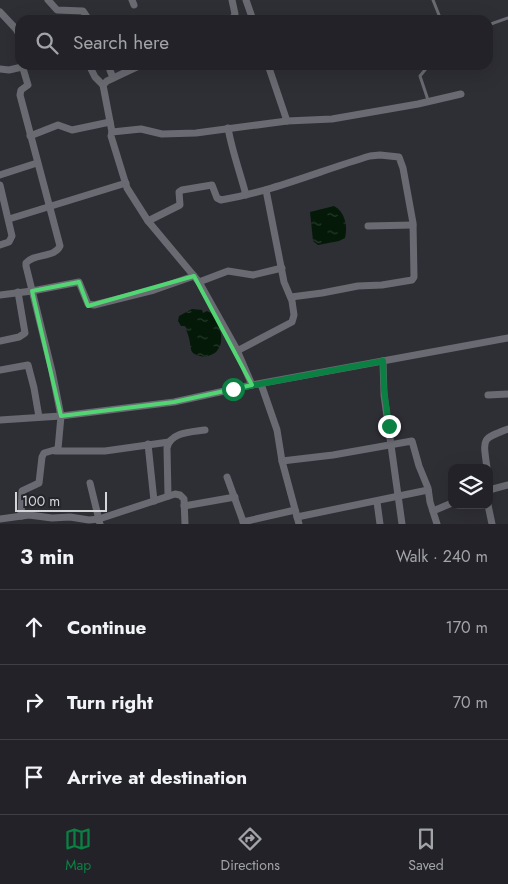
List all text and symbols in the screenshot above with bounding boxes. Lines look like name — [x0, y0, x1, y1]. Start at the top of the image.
search box — [15, 15, 493, 70]
icon: search — [33, 29, 61, 57]
text: Search here — [73, 29, 169, 56]
route start — [222, 378, 245, 401]
route end — [378, 415, 401, 438]
map controls — [448, 464, 493, 509]
button: layers — [448, 464, 493, 509]
scale bar — [15, 489, 108, 512]
text: 100 m — [22, 491, 60, 511]
text: 3 min — [20, 542, 74, 572]
text: Walk · 240 m — [396, 545, 488, 568]
icon: ahead — [20, 613, 48, 641]
text: Continue — [67, 614, 146, 641]
text: 170 m — [446, 616, 488, 639]
icon: right — [20, 688, 48, 716]
text: Turn right — [67, 689, 153, 716]
text: 70 m — [453, 691, 488, 714]
icon: arrive — [20, 763, 48, 791]
text: Arrive at destination — [67, 764, 247, 791]
tab: Map — [64, 825, 92, 875]
tab: Directions — [221, 825, 280, 875]
tab: Saved — [408, 825, 444, 875]

